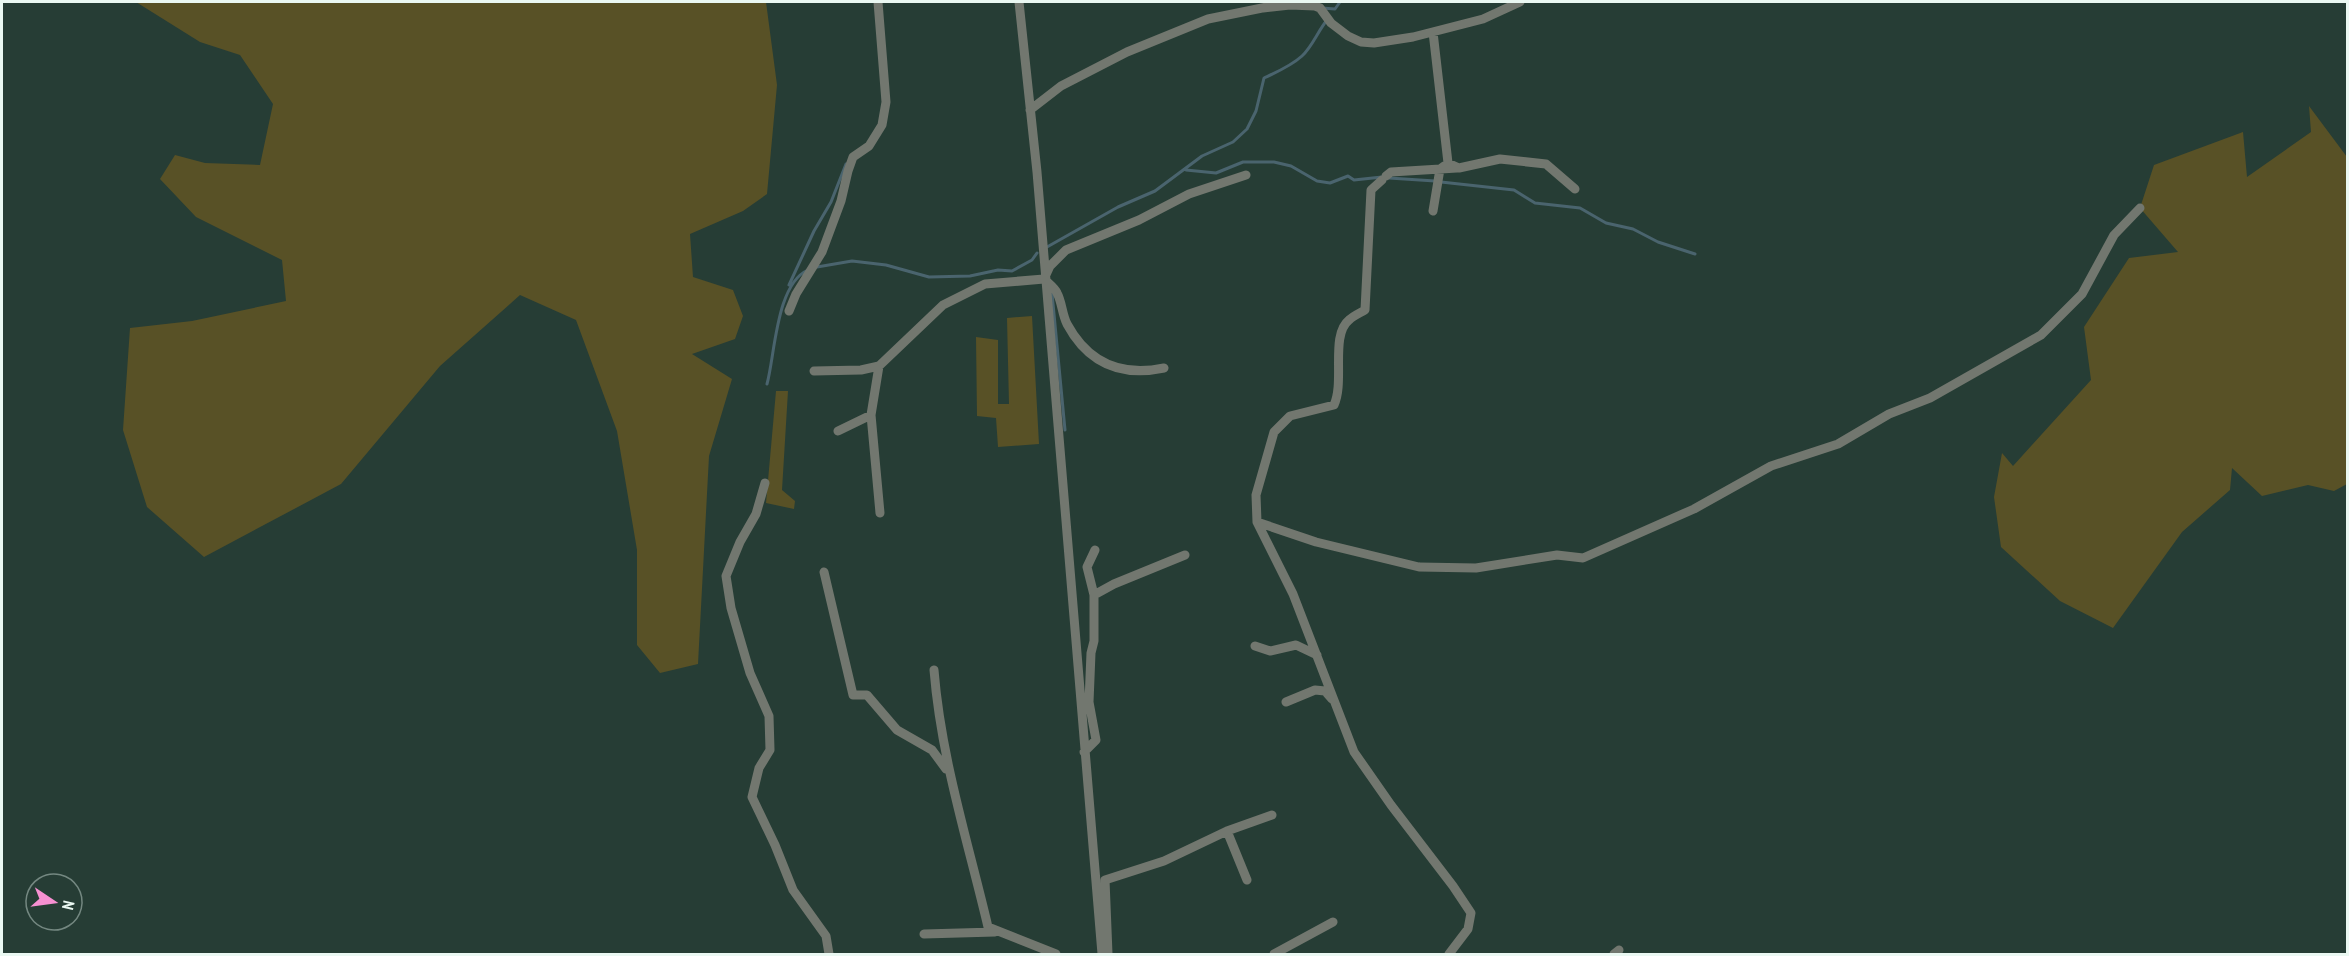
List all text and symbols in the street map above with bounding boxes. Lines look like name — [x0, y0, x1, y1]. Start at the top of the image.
north arrow — [24, 872, 84, 932]
text: N — [58, 899, 79, 912]

